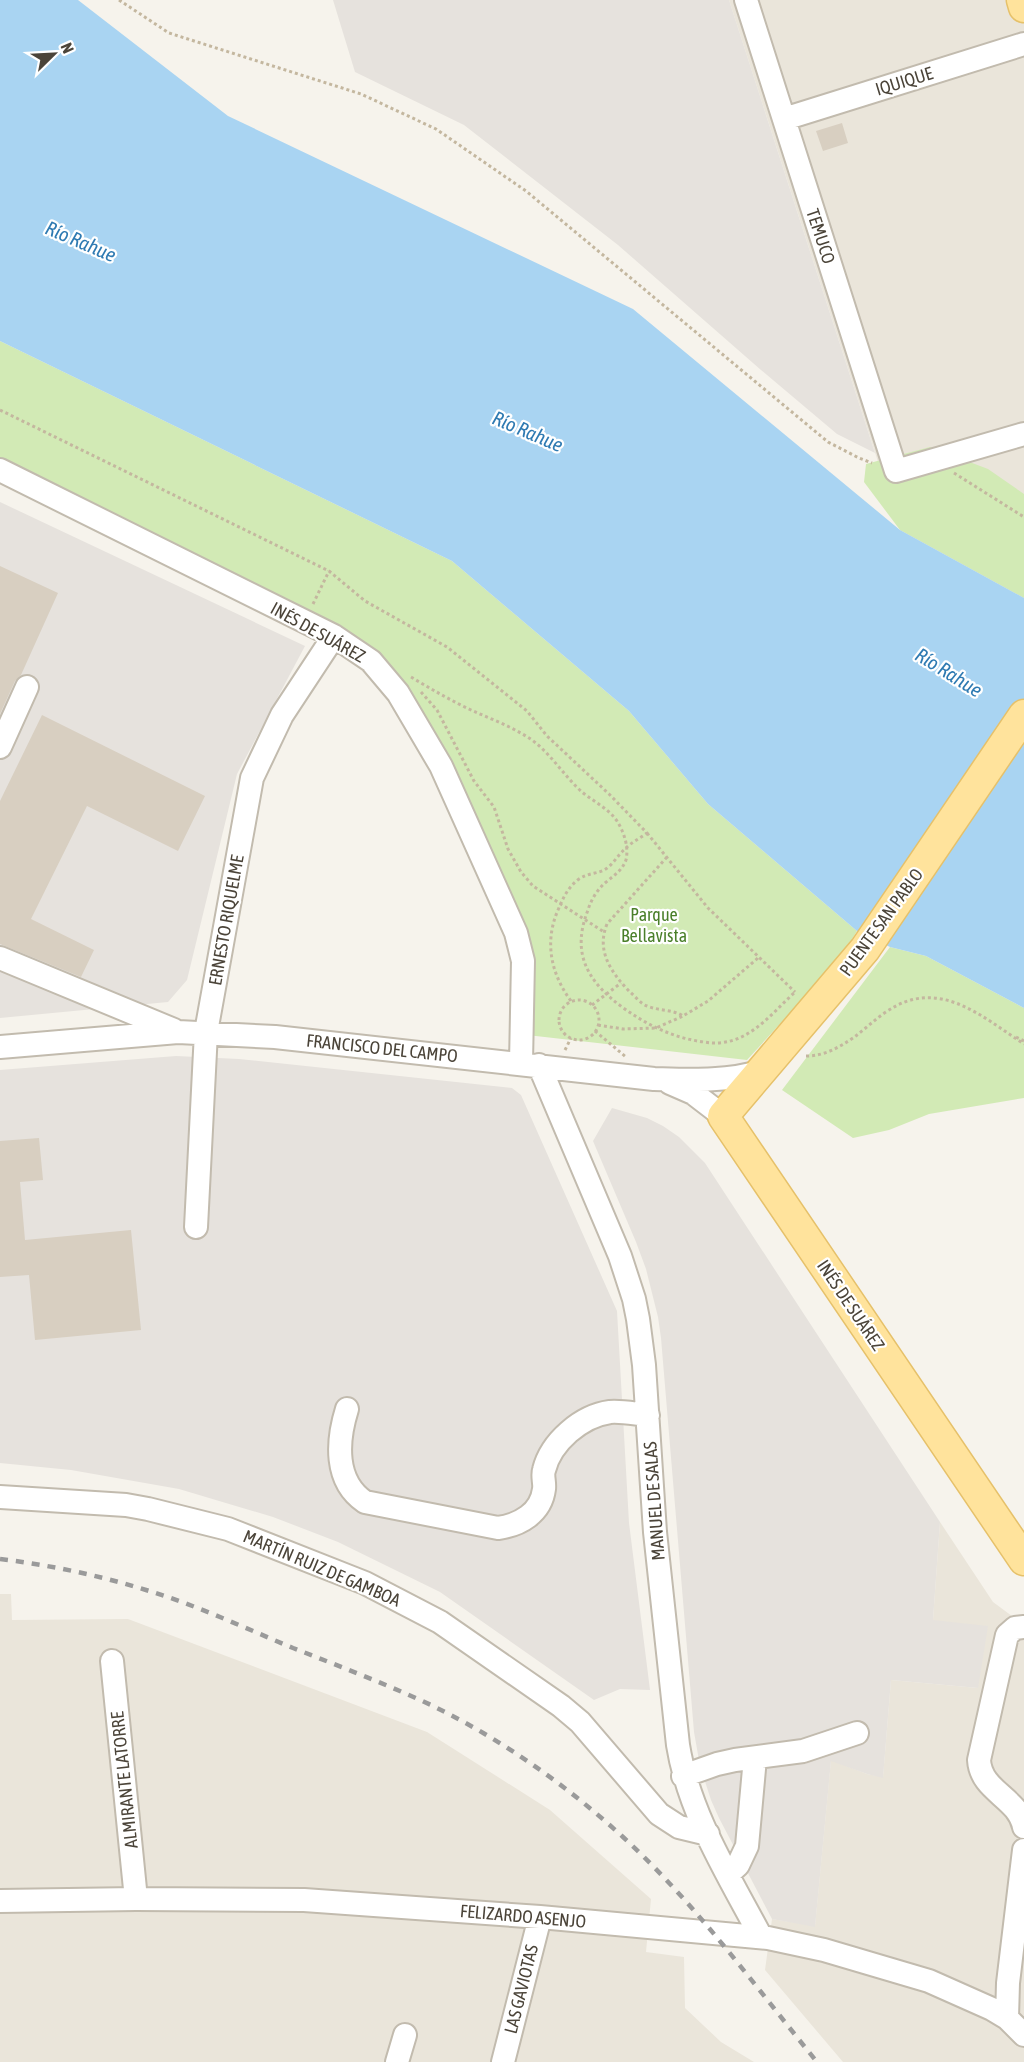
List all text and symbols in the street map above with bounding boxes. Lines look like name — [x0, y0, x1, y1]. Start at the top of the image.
north arrow — [24, 24, 84, 84]
text: N — [58, 40, 78, 56]
street label: IQUIQUE — [873, 62, 936, 100]
street label: TEMUCO — [802, 206, 840, 266]
water label: Río Rahue — [42, 216, 120, 266]
water label: Río Rahue — [489, 406, 567, 456]
street label: INÉS DE SUÁREZ — [267, 597, 369, 667]
water label: Río Rahue — [911, 643, 987, 701]
street label: ERNESTO RIQUELME — [204, 853, 248, 987]
street label: PUENTE SAN PABLO — [835, 864, 927, 980]
park label: Parque Bellavista — [621, 904, 687, 946]
street label: FRANCISCO DEL CAMPO — [305, 1030, 459, 1066]
street label: INÉS DE SUÁREZ — [813, 1256, 889, 1354]
street label: MANUEL DE SALAS — [639, 1440, 669, 1561]
street label: MARTÍN RUIZ DE GAMBOA — [240, 1525, 404, 1611]
street label: ALMIRANTE LATORRE — [106, 1710, 142, 1850]
street label: FELIZARDO ASENJO — [459, 1900, 587, 1932]
street label: LAS GAVIOTAS — [500, 1942, 542, 2036]

